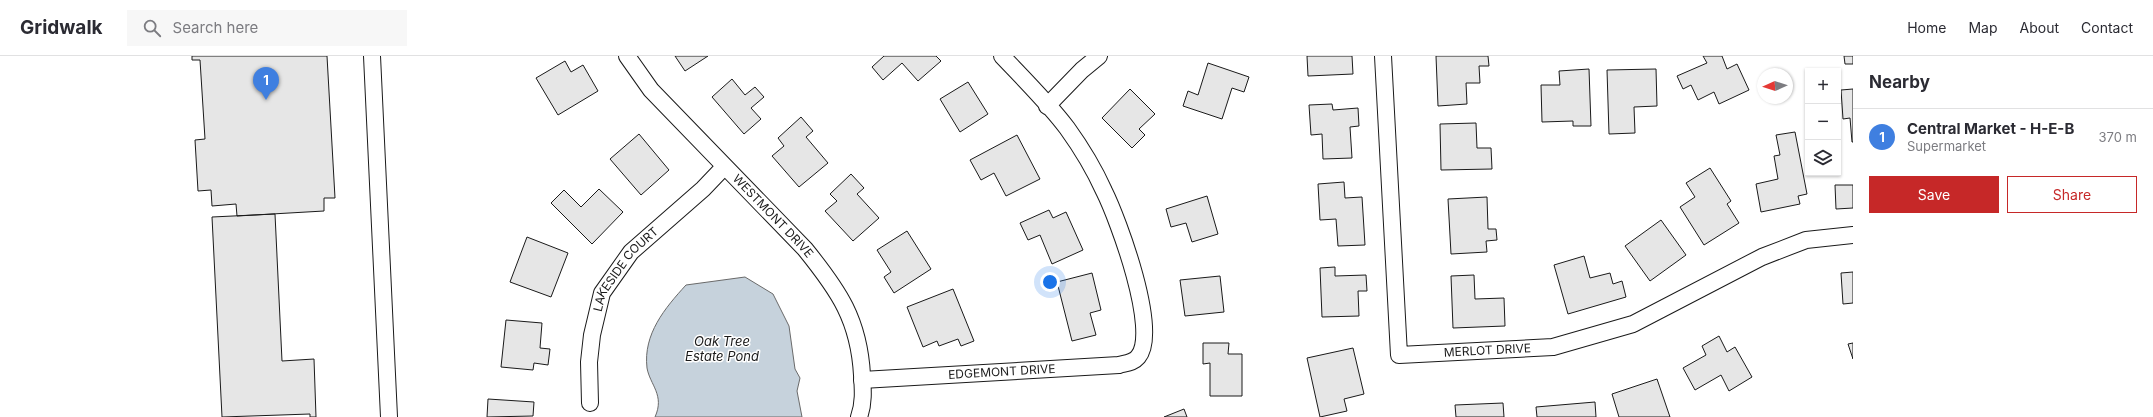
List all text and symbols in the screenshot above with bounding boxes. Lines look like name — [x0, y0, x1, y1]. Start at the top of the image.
search box — [127, 10, 407, 46]
text: Gridwalk — [20, 16, 103, 39]
icon: search — [141, 17, 163, 39]
text: Search here — [173, 18, 258, 37]
text: Home — [1907, 19, 1946, 36]
text: Map — [1968, 19, 1998, 36]
text: About — [2020, 19, 2059, 36]
text: Contact — [2081, 19, 2133, 36]
pin: 1 — [253, 67, 279, 100]
north arrow — [1757, 68, 1793, 104]
map controls — [1805, 68, 1841, 176]
button: + — [1805, 68, 1841, 104]
text: Nearby — [1869, 72, 1930, 92]
button: − — [1805, 104, 1841, 140]
text: Central Market - H-E-B — [1907, 119, 2074, 138]
text: 1 — [1879, 129, 1885, 145]
text: 370 m — [2099, 129, 2137, 145]
text: Supermarket — [1907, 138, 1986, 154]
button: layers — [1805, 140, 1841, 176]
street label: WESTMONT DRIVE — [730, 171, 817, 260]
button: Save — [1869, 176, 1999, 213]
button: Share — [2007, 176, 2137, 213]
street label: LAKESIDE COURT — [590, 223, 661, 313]
your location — [1040, 272, 1060, 292]
water label: Oak Tree Estate Pond — [685, 333, 759, 364]
street label: MERLOT DRIVE — [1443, 340, 1531, 360]
street label: EDGEMONT DRIVE — [948, 361, 1056, 382]

